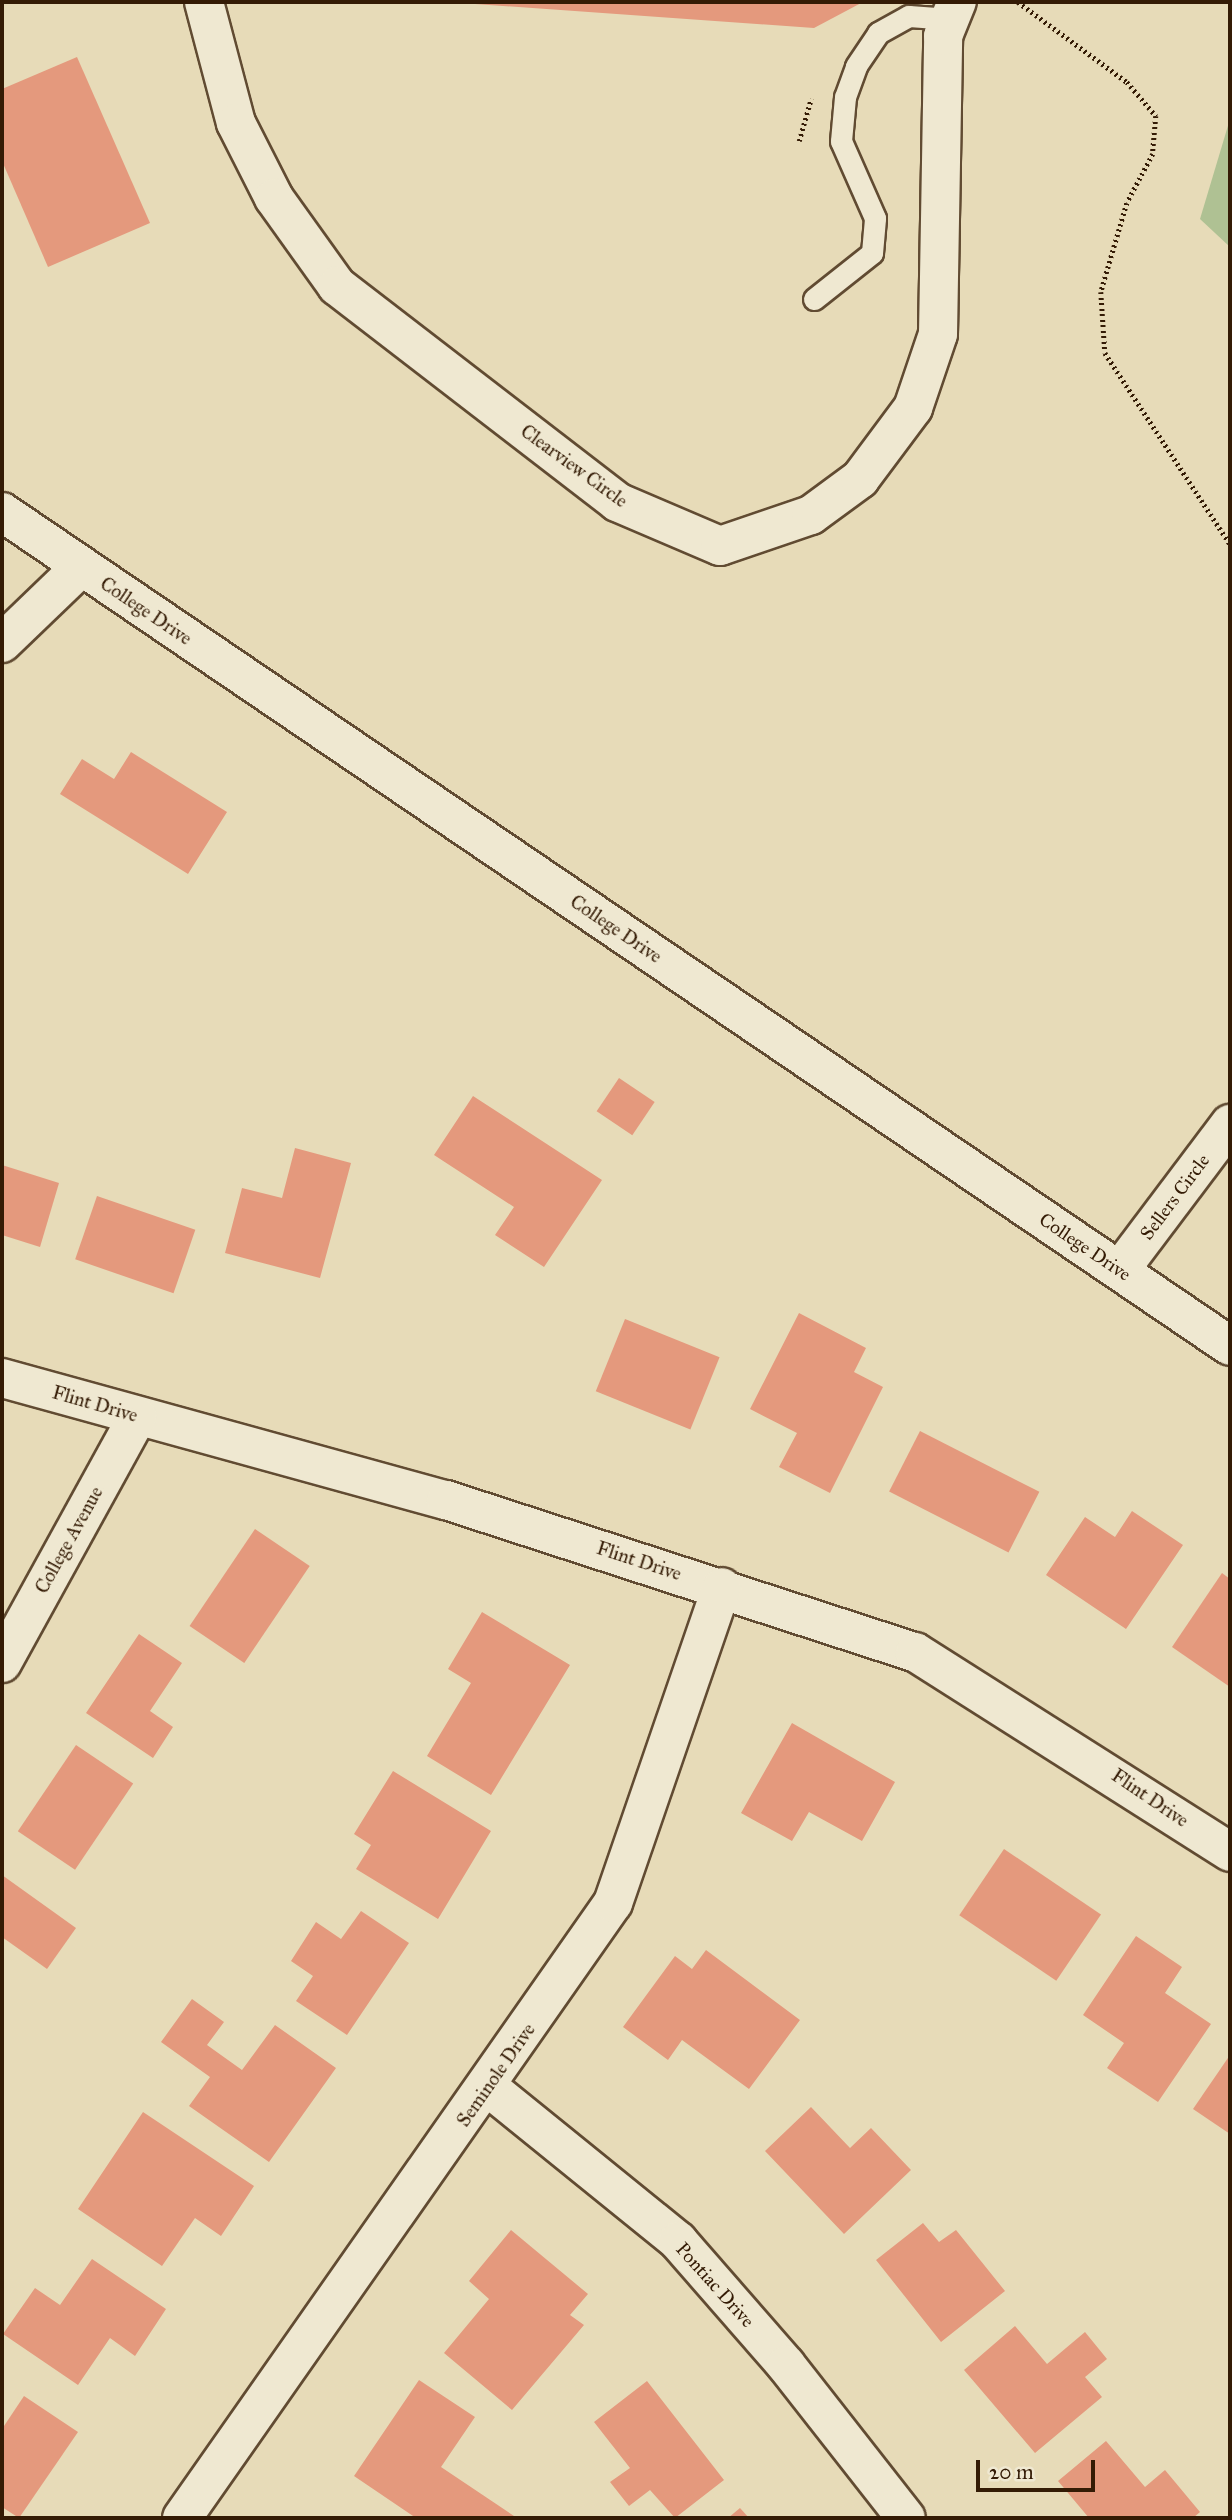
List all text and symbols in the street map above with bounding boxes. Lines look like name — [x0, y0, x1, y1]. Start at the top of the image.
street label: Clearview Circle — [516, 420, 632, 512]
street label: College Drive — [96, 572, 196, 650]
street label: College Drive — [566, 890, 666, 968]
street label: Sellers Circle — [1135, 1150, 1215, 1244]
street label: College Drive — [1035, 1208, 1135, 1286]
street label: Flint Drive — [50, 1381, 140, 1427]
street label: College Avenue — [30, 1483, 108, 1597]
street label: Flint Drive — [594, 1537, 684, 1585]
street label: Flint Drive — [1107, 1764, 1193, 1832]
street label: Seminole Drive — [452, 2019, 540, 2131]
street label: Pontiac Drive — [671, 2238, 759, 2332]
scale bar — [980, 2446, 1099, 2490]
text: 20 m — [989, 2459, 1034, 2485]

